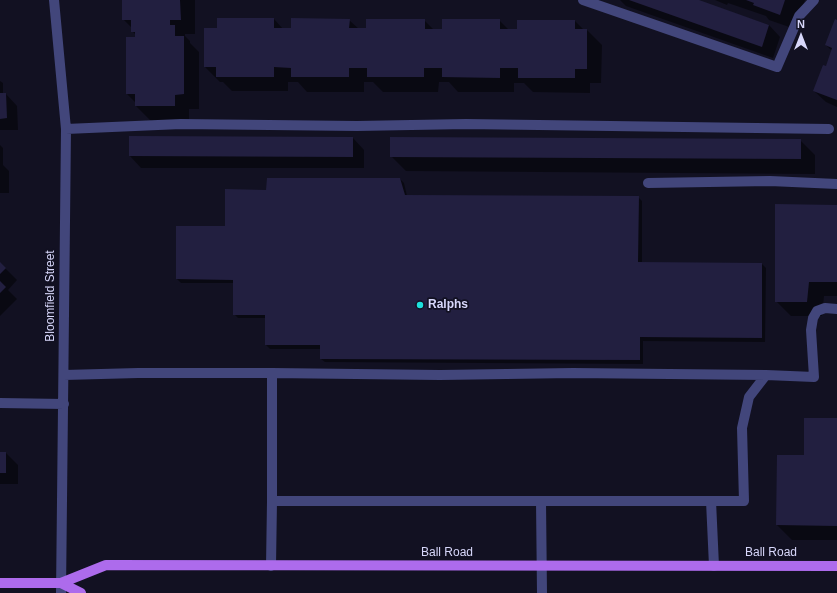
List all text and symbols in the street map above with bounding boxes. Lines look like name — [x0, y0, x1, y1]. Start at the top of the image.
north arrow — [781, 16, 821, 56]
text: N — [797, 18, 805, 30]
street label: Bloomfield Street — [44, 250, 58, 342]
place label: Ralphs — [428, 298, 468, 312]
marker: Ralphs — [415, 300, 425, 310]
street label: Ball Road — [421, 546, 473, 560]
street label: Ball Road — [745, 546, 797, 560]

